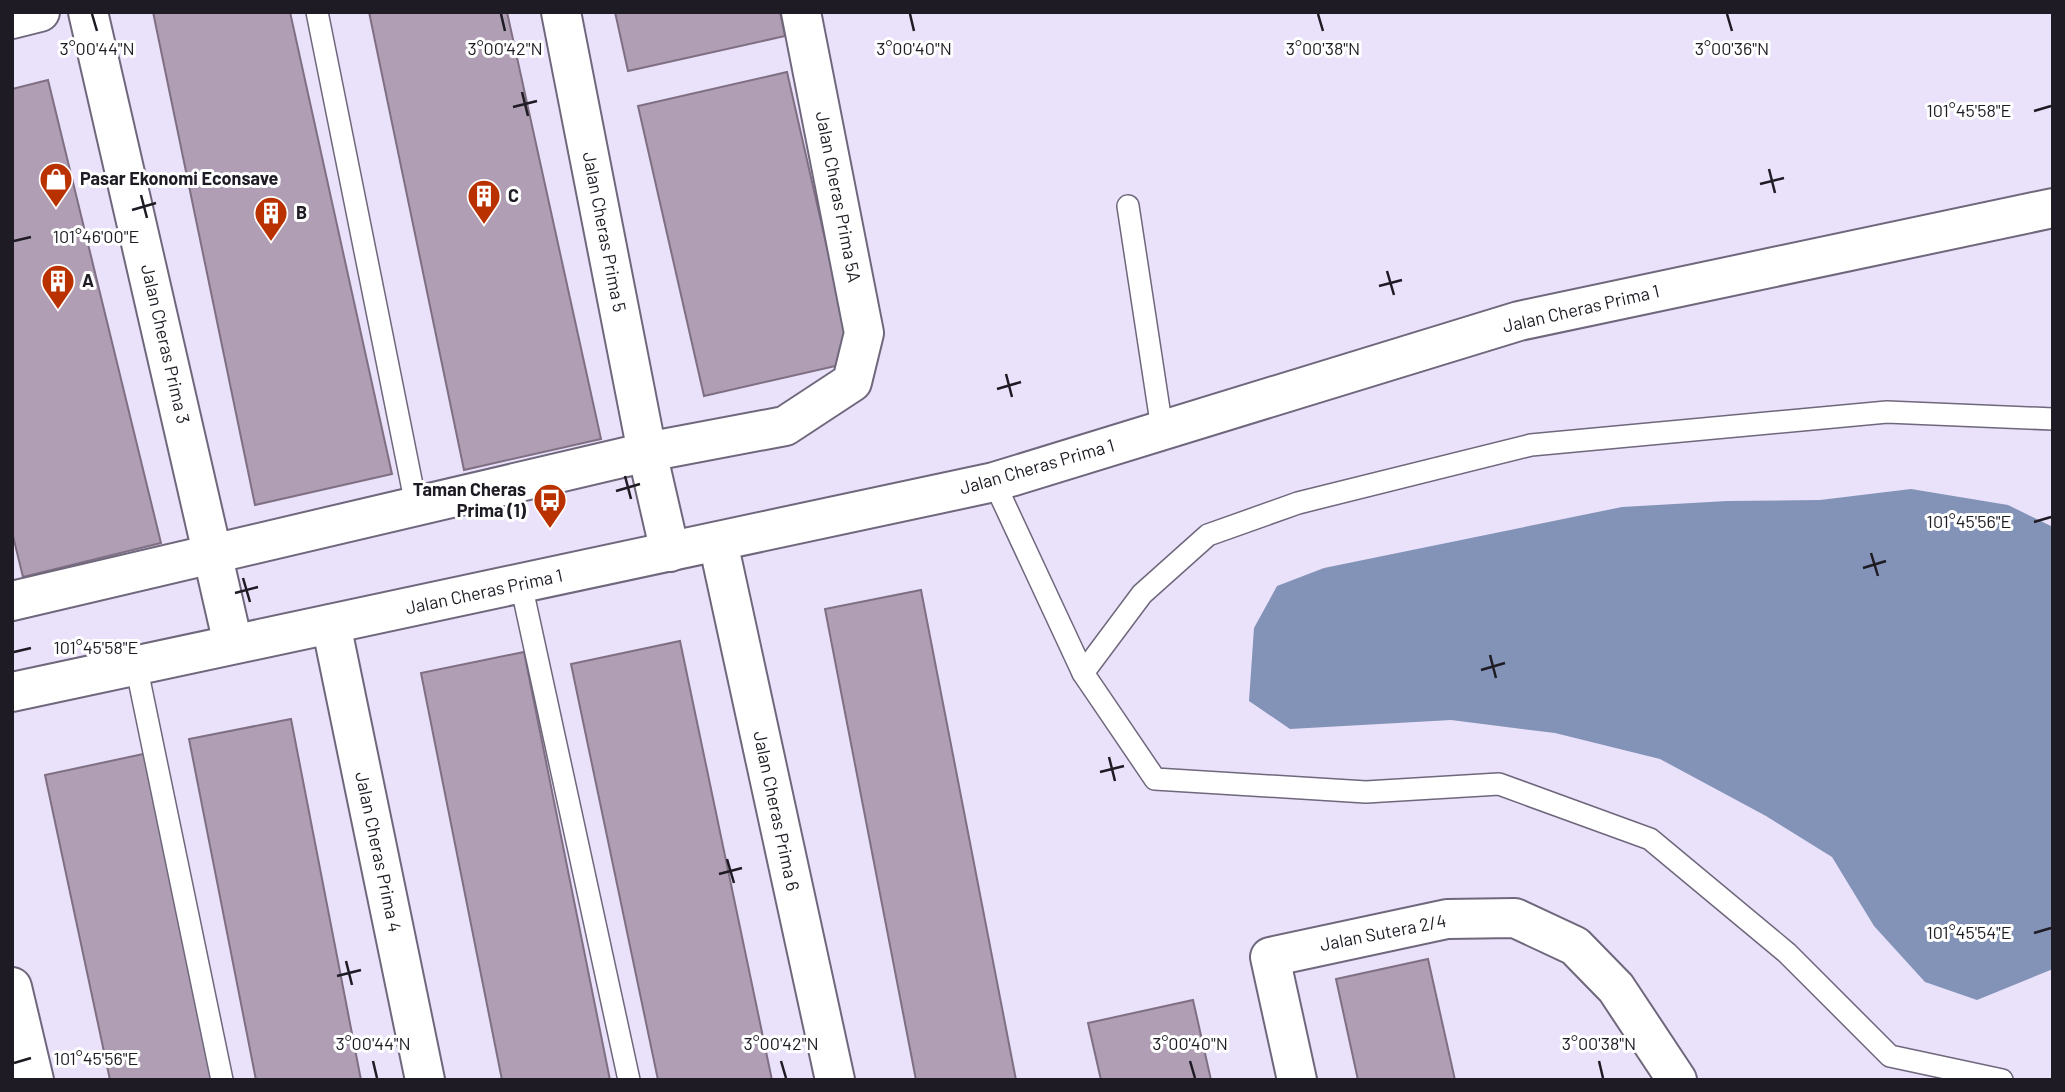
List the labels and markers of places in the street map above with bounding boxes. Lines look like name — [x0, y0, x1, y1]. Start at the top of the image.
shop icon: Pasar Ekonomi Econsave — [37, 160, 75, 209]
place label: Pasar Ekonomi Econsave — [80, 167, 278, 189]
building icon: C — [465, 177, 503, 226]
place label: C — [508, 184, 519, 206]
building icon: B — [252, 194, 290, 243]
place label: B — [296, 201, 307, 223]
building icon: A — [39, 262, 77, 311]
place label: A — [82, 269, 94, 291]
place label: Taman Cheras Prima (1) — [413, 478, 527, 521]
bus stop icon: Taman Cheras Prima (1) — [531, 481, 569, 530]

